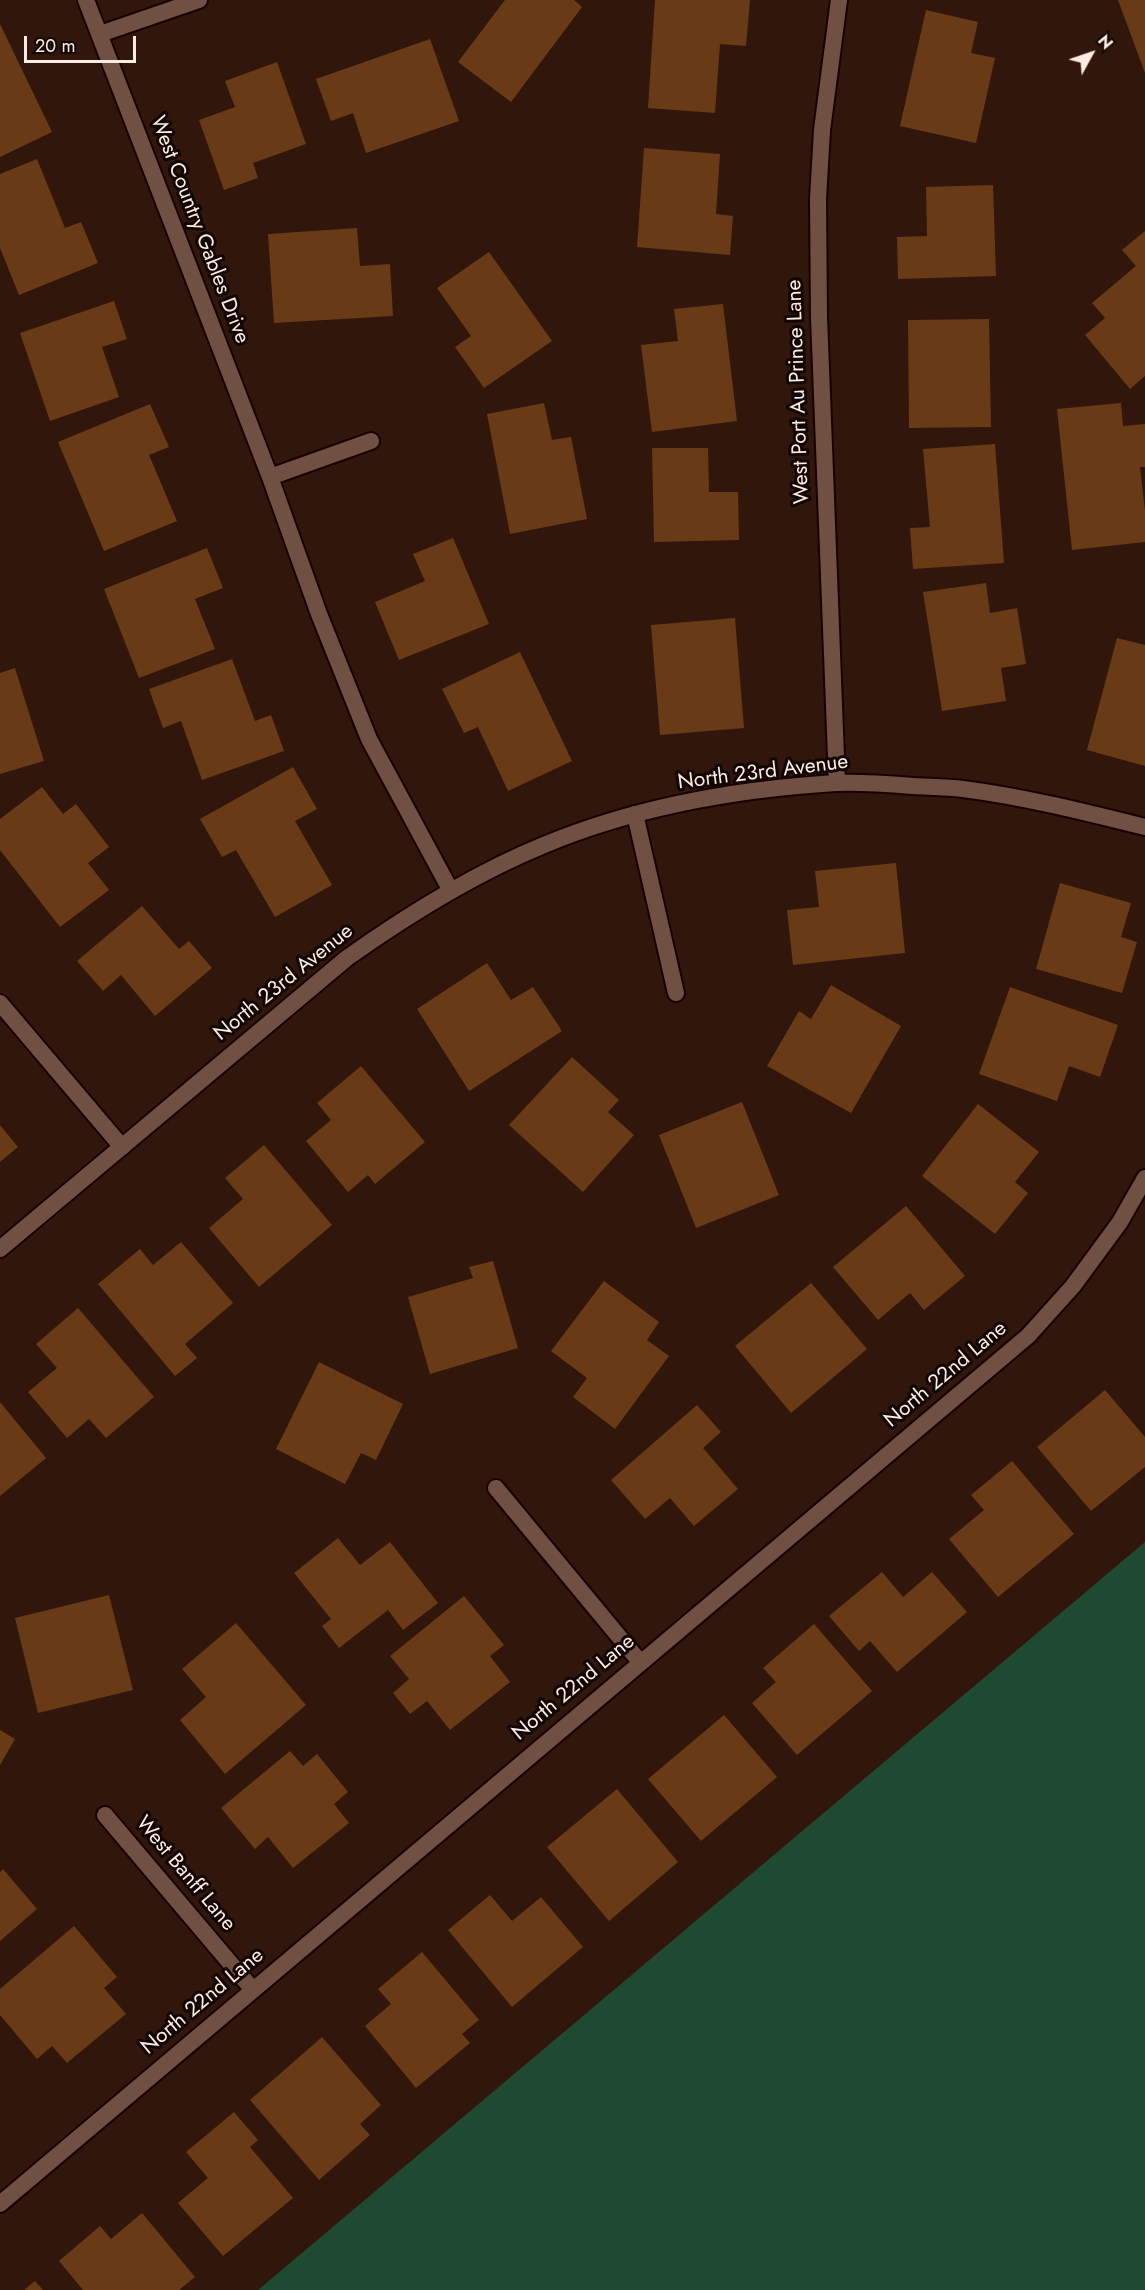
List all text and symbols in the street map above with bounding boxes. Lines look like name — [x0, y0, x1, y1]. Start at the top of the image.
scale bar — [27, 24, 140, 62]
north arrow — [1061, 24, 1121, 84]
text: N — [1092, 30, 1118, 54]
text: 20 m — [35, 33, 75, 59]
street label: West Country Gables Drive — [144, 113, 254, 347]
street label: West Port Au Prince Lane — [782, 279, 816, 505]
street label: North 23rd Avenue — [676, 750, 850, 796]
street label: North 23rd Avenue — [209, 919, 359, 1047]
street label: North 22nd Lane — [880, 1317, 1012, 1433]
street label: North 22nd Lane — [508, 1630, 640, 1746]
street label: West Banff Lane — [130, 1811, 240, 1937]
street label: North 22nd Lane — [137, 1944, 269, 2060]

